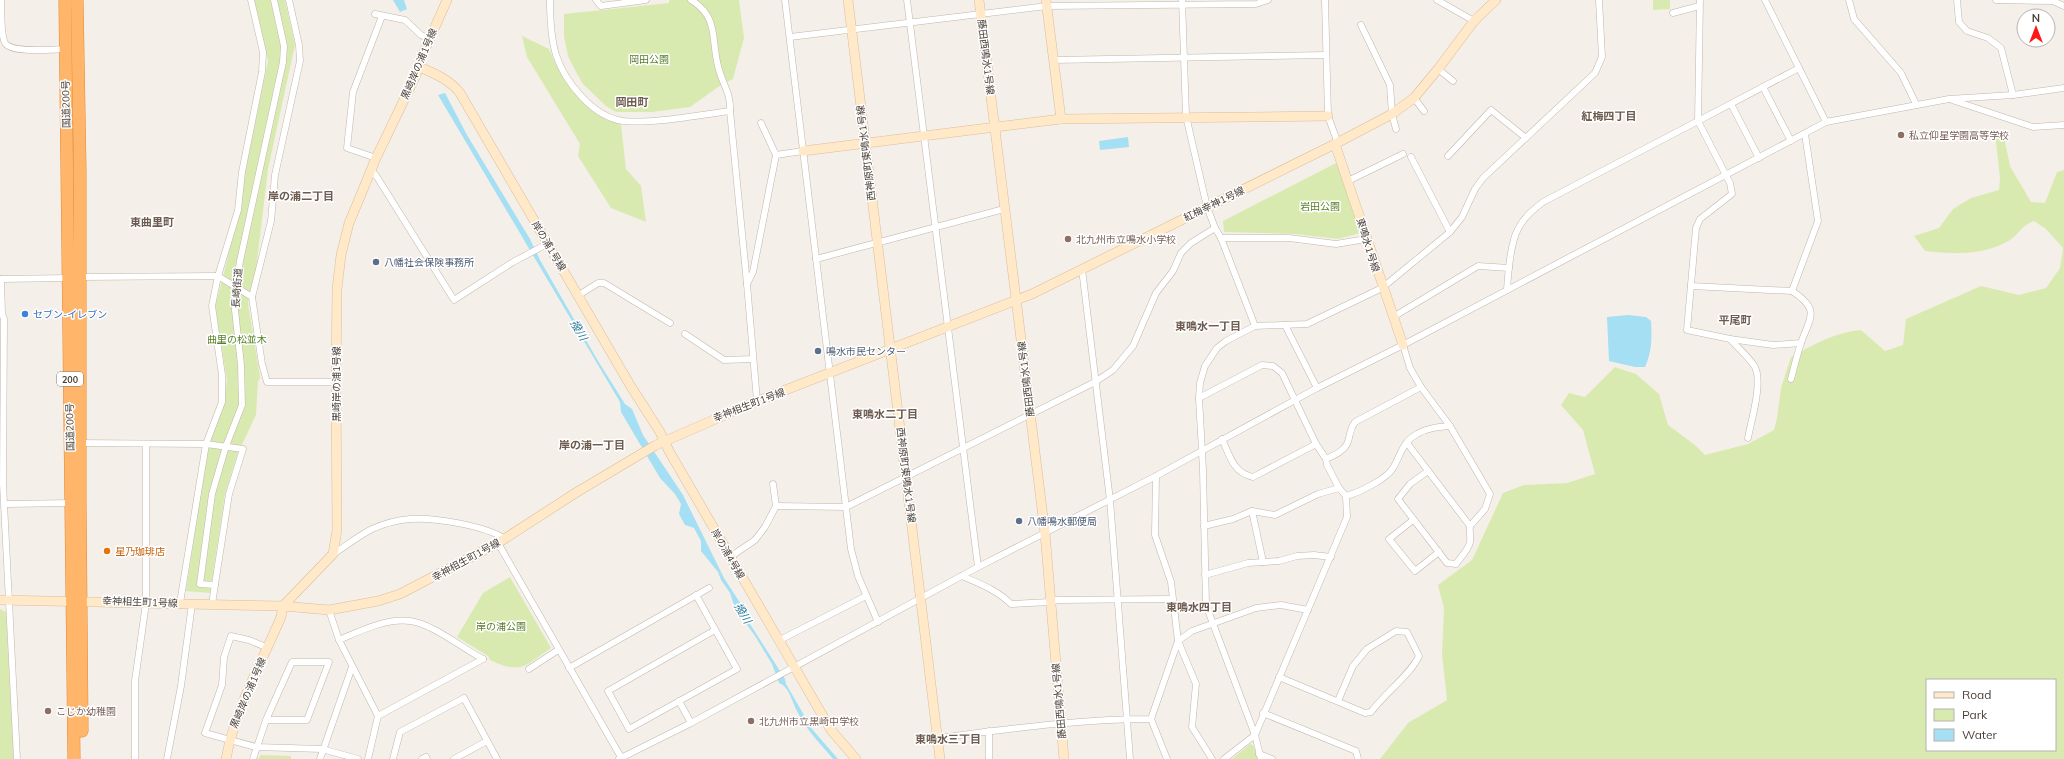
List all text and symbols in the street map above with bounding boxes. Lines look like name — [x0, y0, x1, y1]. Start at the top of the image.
north arrow — [2016, 8, 2056, 48]
text: N — [2032, 11, 2040, 25]
street label: 藤田西鳴水1号線 — [975, 18, 997, 96]
street label: 黒崎岸の浦1号線 — [398, 26, 440, 102]
park label: 岡田公園 — [629, 53, 669, 66]
street label: 国道200号 — [59, 80, 73, 128]
district label: 岡田町 — [616, 95, 649, 109]
street label: 西神原町東鳴水1号線 — [854, 105, 878, 201]
district label: 紅梅四丁目 — [1582, 109, 1637, 123]
place label: 私立仰星学園高等学校 — [1909, 129, 2009, 142]
marker: 私立仰星学園高等学校 — [1896, 130, 1906, 140]
street label: 紅梅幸神1号線 — [1181, 184, 1247, 224]
district label: 岸の浦二丁目 — [268, 189, 334, 203]
park label: 岩田公園 — [1300, 200, 1340, 213]
district label: 東曲里町 — [130, 215, 174, 229]
street label: 東鳴水1号線 — [1354, 216, 1382, 274]
street label: 岸の浦1号線 — [529, 219, 569, 273]
place label: 北九州市立鳴水小学校 — [1076, 233, 1176, 246]
marker: 北九州市立鳴水小学校 — [1063, 234, 1073, 244]
place label: 八幡社会保険事務所 — [384, 256, 474, 269]
marker: 八幡社会保険事務所 — [371, 257, 381, 267]
street label: 長崎街道 — [229, 268, 245, 308]
place label: セブン-イレブン — [33, 308, 107, 321]
marker: セブン-イレブン — [20, 309, 30, 319]
district label: 平尾町 — [1719, 313, 1752, 327]
water label: 撥川 — [567, 317, 591, 344]
district label: 東鳴水一丁目 — [1175, 319, 1241, 333]
park label: 曲里の松並木 — [207, 333, 267, 346]
street label: 藤田西鳴水1号線 — [1015, 340, 1037, 418]
place label: 鳴水市民センター — [826, 345, 906, 358]
street label: 黒崎岸の浦1号線 — [330, 346, 343, 422]
marker: 鳴水市民センター — [813, 346, 823, 356]
road number: 200 — [57, 372, 83, 386]
street label: 幸神相生町1号線 — [711, 385, 787, 425]
street label: 国道200号 — [63, 403, 77, 451]
district label: 東鳴水二丁目 — [852, 407, 918, 421]
street label: 西神原町東鳴水1号線 — [894, 427, 918, 523]
district label: 岸の浦一丁目 — [559, 438, 625, 452]
place label: 八幡鳴水郵便局 — [1027, 515, 1097, 528]
marker: 八幡鳴水郵便局 — [1014, 516, 1024, 526]
street label: 岸の浦4号線 — [708, 527, 748, 581]
street label: 幸神相生町1号線 — [430, 536, 502, 584]
place label: 星乃珈琲店 — [115, 545, 165, 558]
marker: 星乃珈琲店 — [102, 546, 112, 556]
street label: 幸神相生町1号線 — [102, 594, 178, 610]
water label: 撥川 — [731, 600, 755, 627]
district label: 東鳴水四丁目 — [1166, 600, 1232, 614]
park label: 岸の浦公園 — [476, 620, 526, 633]
street label: 黒崎岸の浦1号線 — [227, 655, 269, 731]
street label: 藤田西鳴水1号線 — [1049, 663, 1069, 739]
legend — [1926, 679, 2056, 751]
text: Road — [1962, 687, 1991, 702]
place label: こじか幼稚園 — [56, 705, 116, 718]
marker: こじか幼稚園 — [43, 706, 53, 716]
text: Park — [1962, 707, 1988, 722]
place label: 北九州市立黒崎中学校 — [759, 715, 859, 728]
marker: 北九州市立黒崎中学校 — [746, 716, 756, 726]
text: Water — [1962, 727, 1998, 742]
district label: 東鳴水三丁目 — [915, 732, 981, 746]

